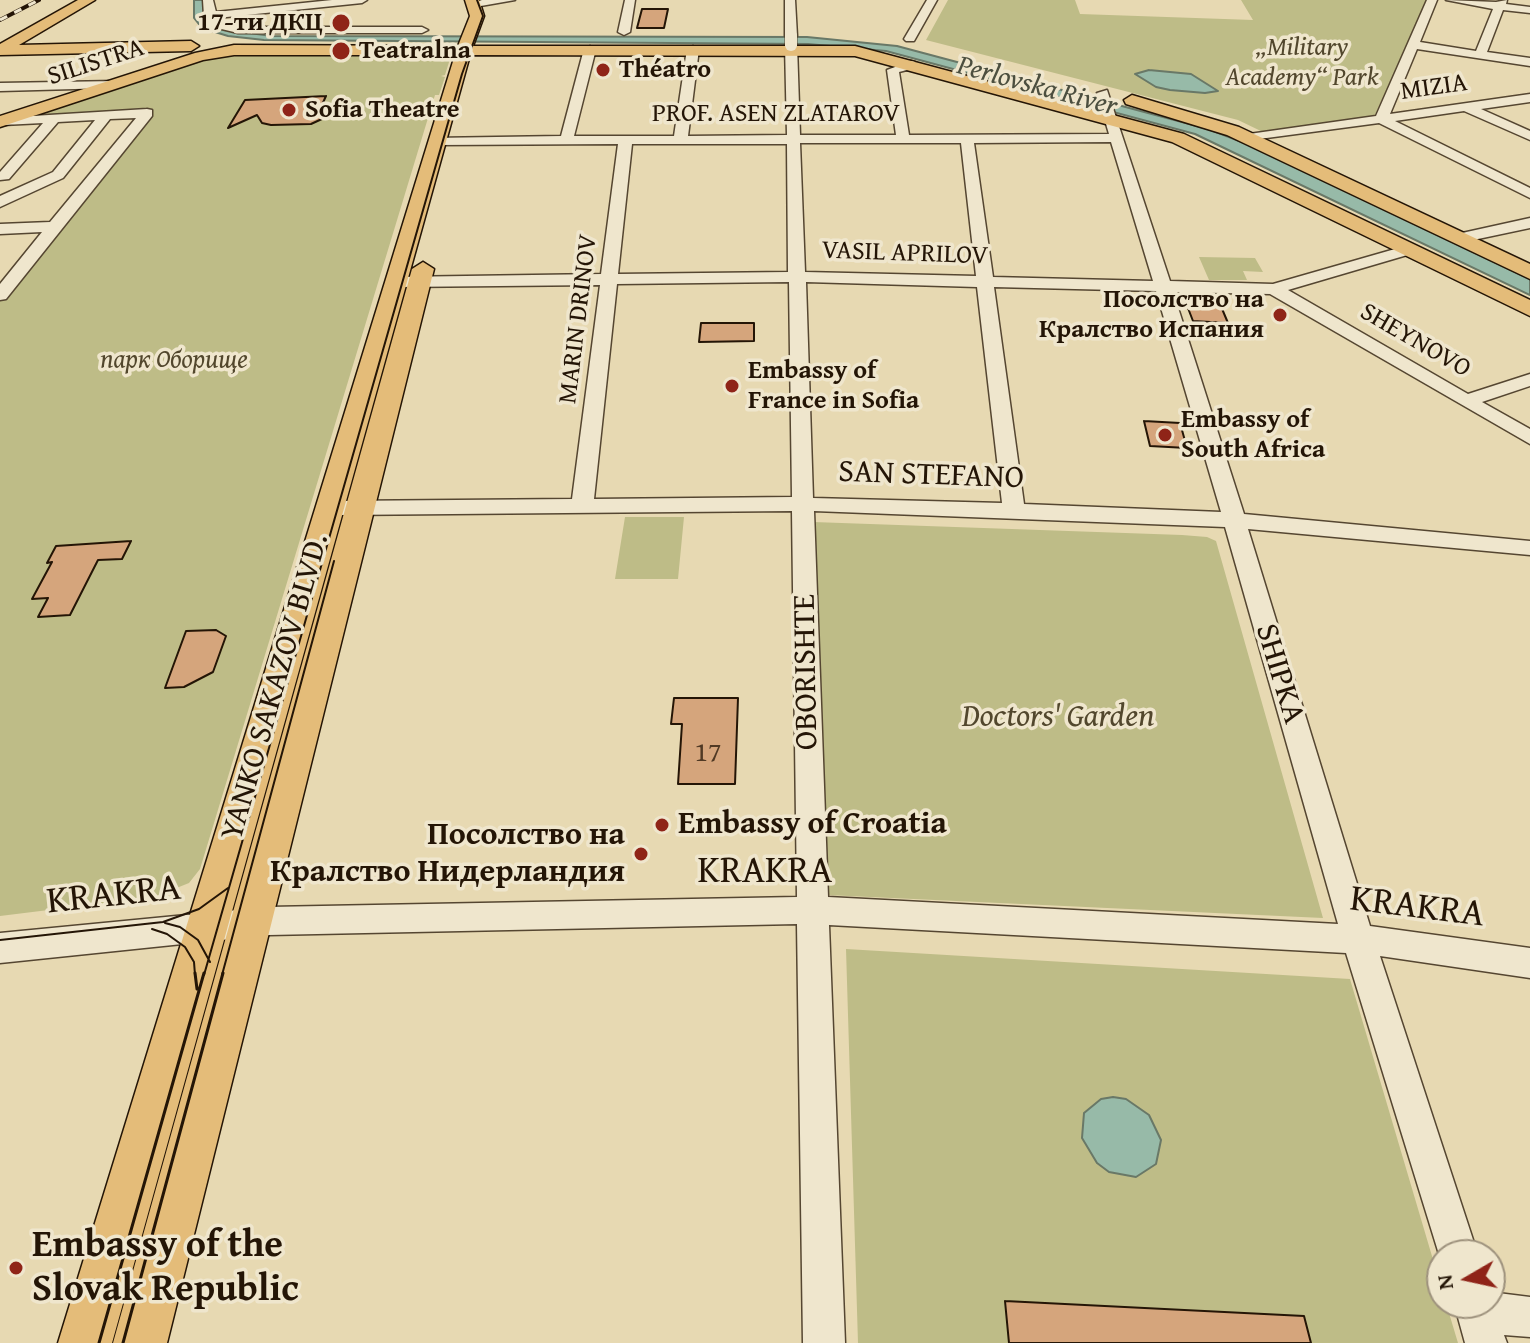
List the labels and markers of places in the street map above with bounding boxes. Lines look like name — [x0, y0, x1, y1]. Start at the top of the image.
place label: 17-ти ДКЦ — [197, 7, 323, 39]
marker: 17-ти ДКЦ — [330, 12, 352, 34]
place label: Teatralna — [359, 35, 471, 67]
marker: Teatralna — [330, 40, 352, 62]
place label: Théatro — [619, 54, 711, 86]
marker: Théatro — [594, 61, 612, 79]
place label: Sofia Theatre — [305, 94, 460, 126]
marker: Sofia Theatre — [280, 101, 298, 119]
place label: Посолство на Кралство Испания — [1039, 284, 1264, 346]
marker: Посолство на Кралство Испания — [1271, 306, 1289, 324]
place label: Embassy of France in Sofia — [748, 355, 919, 416]
marker: Embassy of France in Sofia — [723, 377, 741, 395]
place label: Embassy of South Africa — [1181, 404, 1325, 466]
marker: Embassy of South Africa — [1156, 426, 1174, 444]
place label: Embassy of Croatia — [678, 806, 947, 844]
marker: Embassy of Croatia — [653, 816, 671, 834]
place label: Посолство на Кралство Нидерландия — [270, 817, 625, 892]
marker: Посолство на Кралство Нидерландия — [632, 845, 650, 863]
place label: Embassy of the Slovak Republic — [32, 1223, 299, 1312]
marker: Embassy of the Slovak Republic — [7, 1259, 25, 1277]

